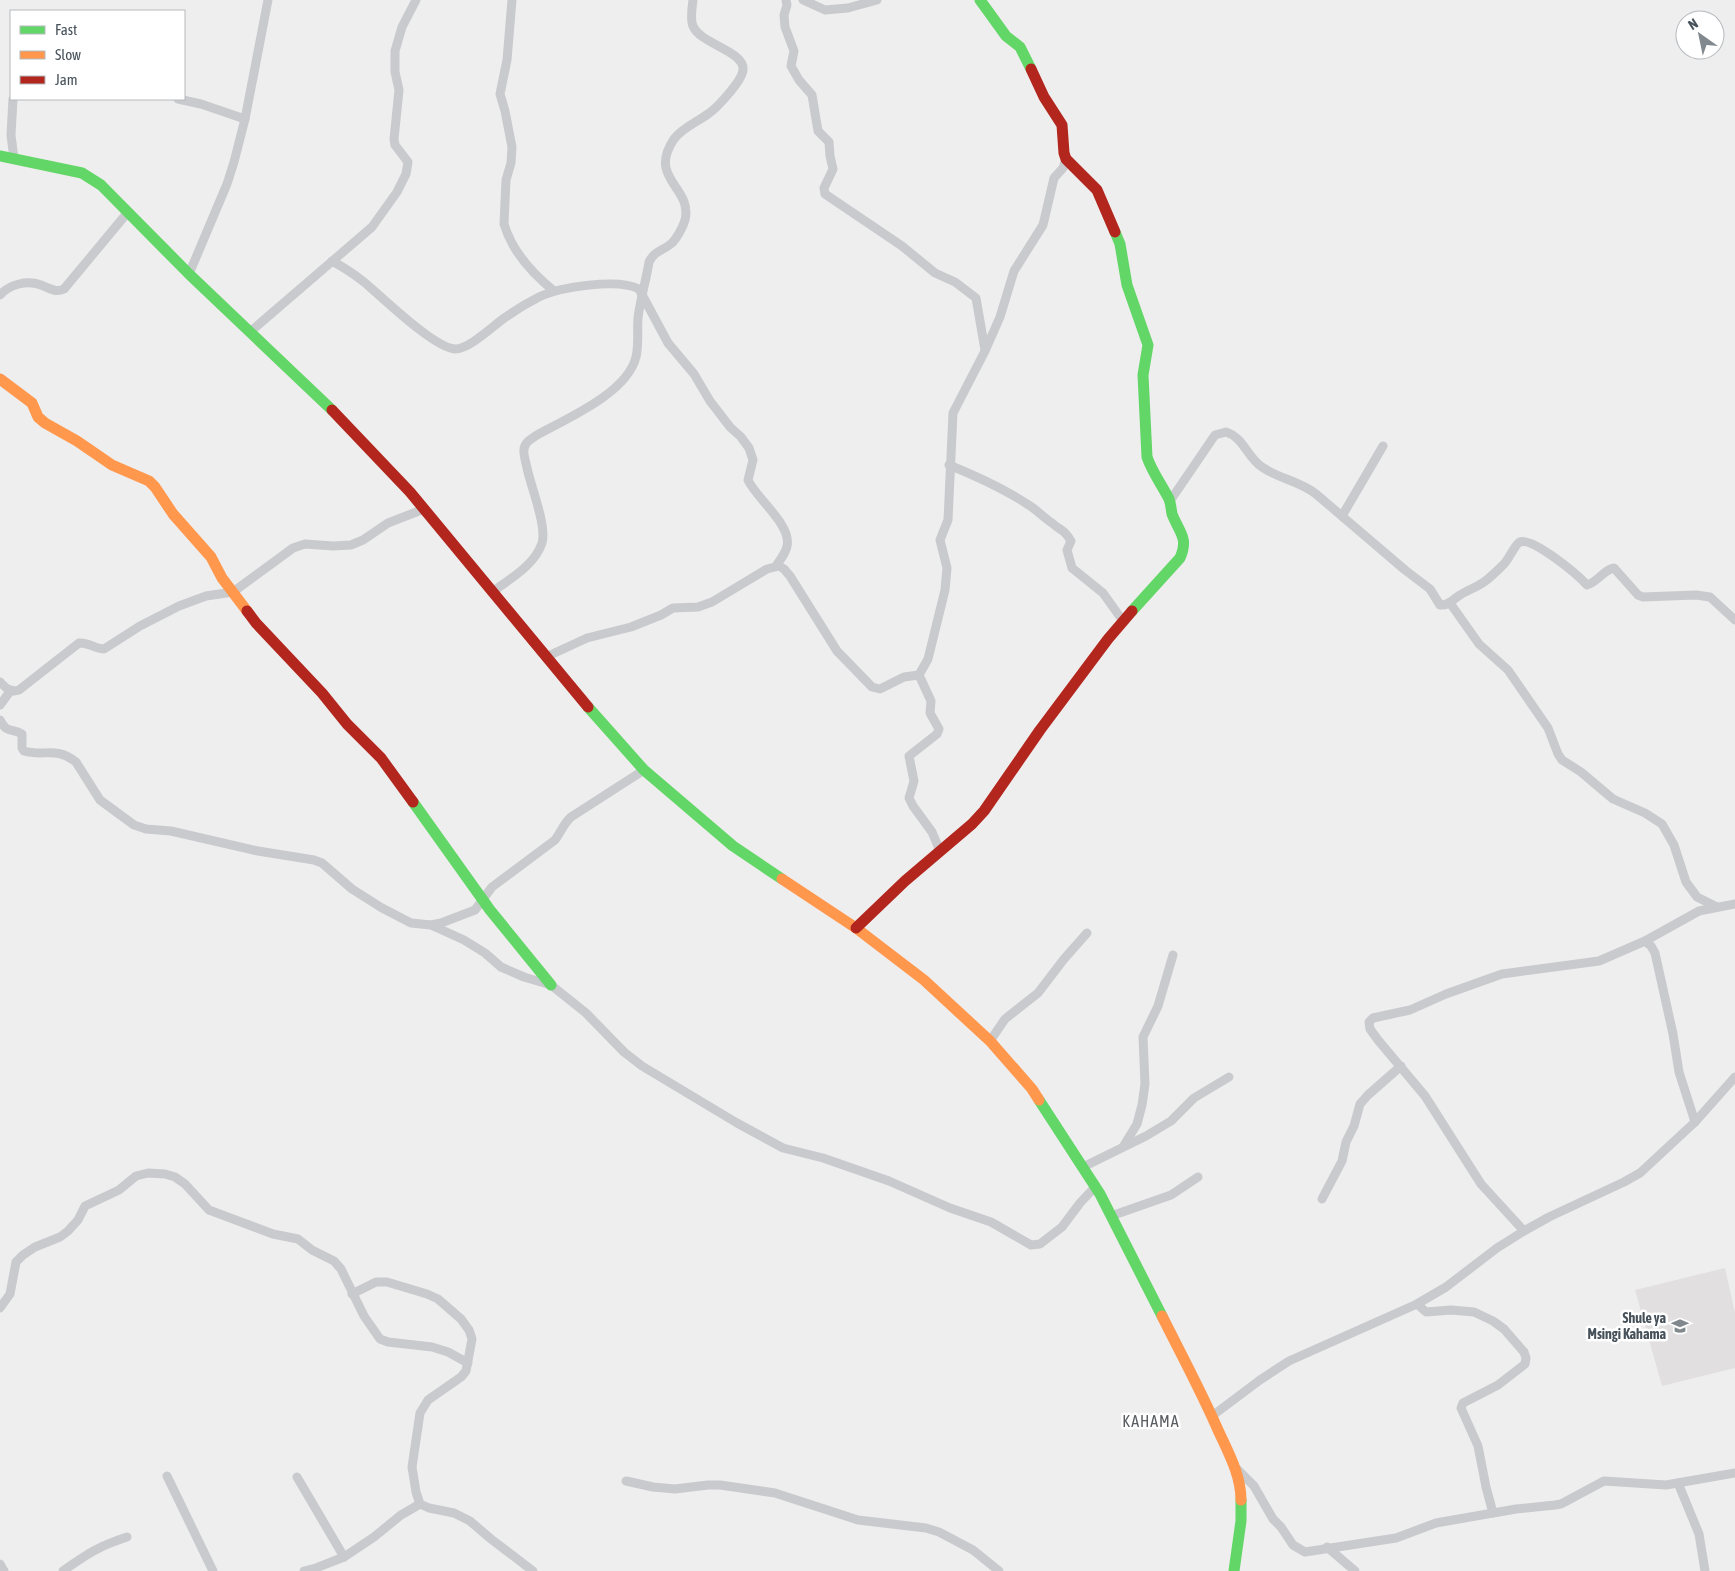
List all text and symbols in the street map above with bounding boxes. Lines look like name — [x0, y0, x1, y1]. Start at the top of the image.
legend — [10, 10, 185, 100]
north arrow — [1675, 10, 1725, 60]
text: N — [1685, 15, 1701, 33]
text: Fast — [55, 21, 77, 38]
text: Slow — [55, 46, 81, 63]
text: Jam — [55, 71, 78, 88]
place label: Shule ya Msingi Kahama — [1588, 1310, 1666, 1342]
school or university icon: Shule ya Msingi Kahama — [1670, 1316, 1690, 1336]
district label: KAHAMA — [1122, 1412, 1180, 1430]

